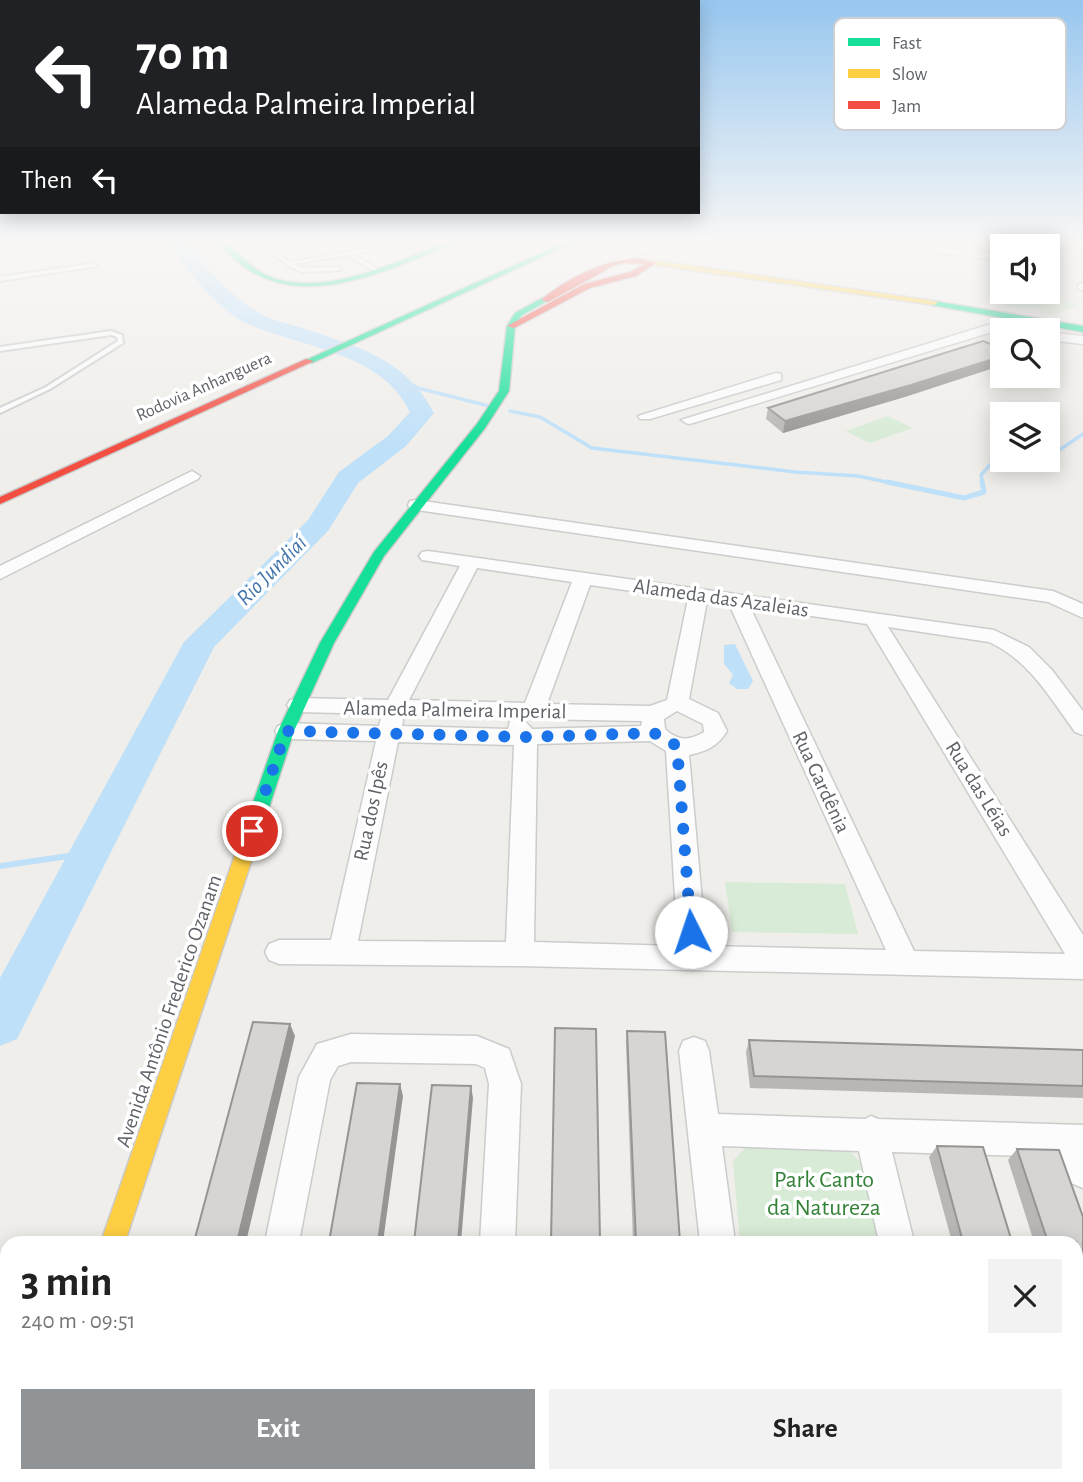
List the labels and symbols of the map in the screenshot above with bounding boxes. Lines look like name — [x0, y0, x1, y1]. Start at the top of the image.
legend — [834, 18, 1066, 130]
text: Fast — [892, 34, 922, 53]
text: Slow — [892, 65, 928, 84]
text: Jam — [892, 97, 921, 116]
street label: Rodovia Anhanguera — [134, 349, 274, 425]
water label: Rio Jundiaí — [233, 531, 312, 610]
street label: Alameda das Azaleias — [632, 575, 810, 621]
street label: Alameda Palmeira Imperial — [343, 698, 567, 722]
street label: Rua Gardênia — [788, 728, 854, 837]
street label: Rua das Léias — [942, 738, 1016, 840]
street label: Rua dos Ipês — [350, 759, 392, 863]
pin — [222, 801, 282, 861]
street label: Avenida Antônio Frederico Ozanam — [112, 872, 226, 1150]
position arrow — [654, 895, 728, 969]
park label: Park Canto da Natureza — [767, 1168, 881, 1220]

